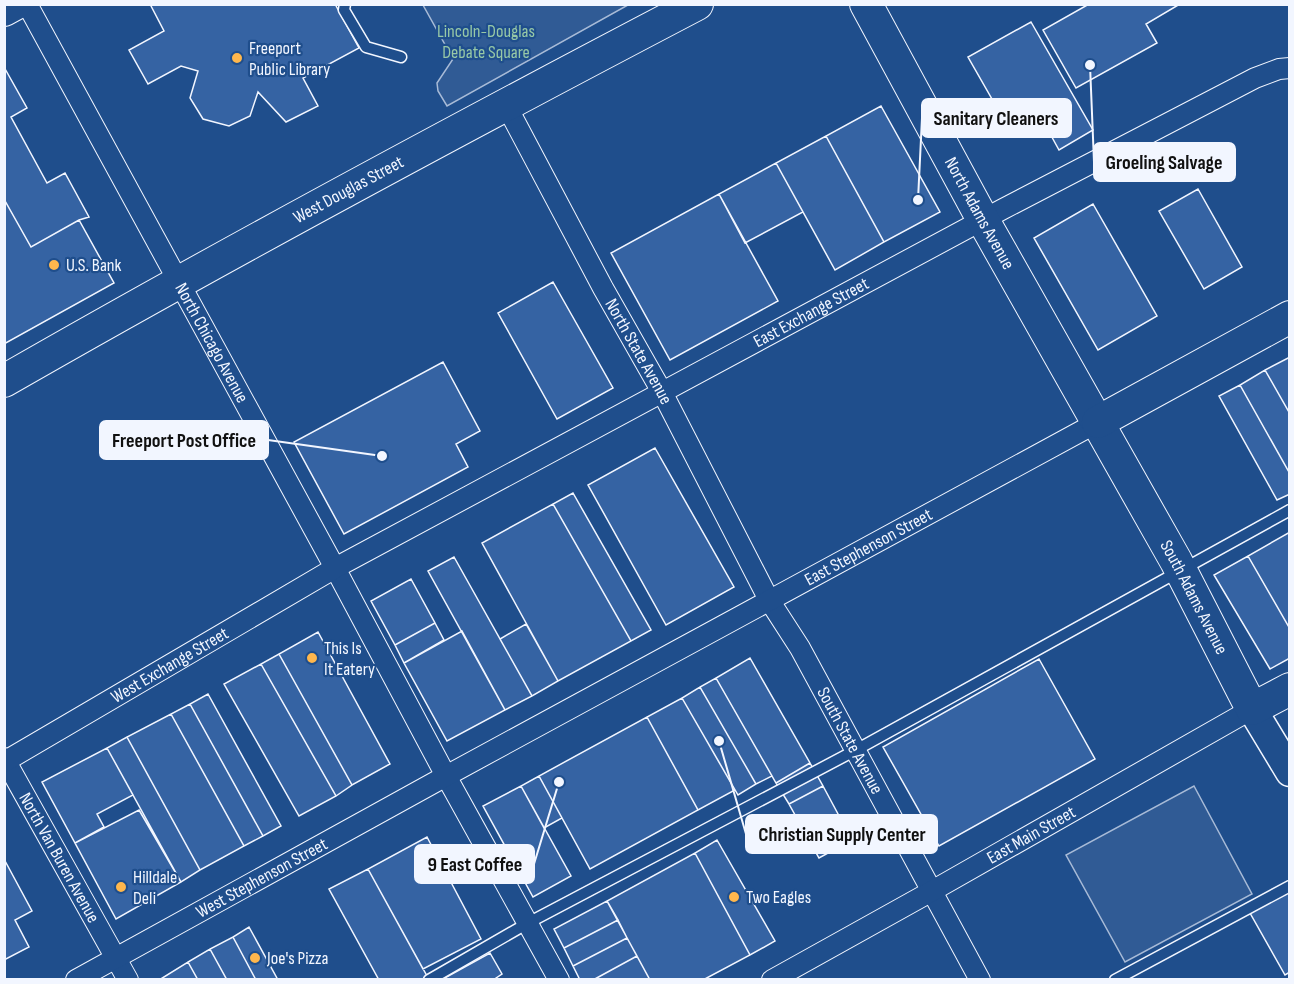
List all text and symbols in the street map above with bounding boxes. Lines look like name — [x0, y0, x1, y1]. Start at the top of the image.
park label: Lincoln-Douglas Debate Square — [437, 21, 535, 63]
place label: Freeport Public Library — [249, 38, 330, 80]
marker: Freeport Public Library — [230, 51, 244, 65]
callout: Sanitary Cleaners — [922, 99, 1071, 137]
text: Sanitary Cleaners — [934, 107, 1059, 131]
callout: Groeling Salvage — [1094, 143, 1235, 181]
street label: West Douglas Street — [289, 151, 407, 228]
text: Groeling Salvage — [1106, 151, 1222, 175]
street label: North Adams Avenue — [940, 153, 1019, 273]
place label: U.S. Bank — [66, 255, 122, 276]
marker: U.S. Bank — [47, 258, 61, 272]
street label: East Exchange Street — [750, 272, 873, 352]
street label: North Chicago Avenue — [171, 279, 253, 406]
street label: North State Avenue — [601, 295, 677, 408]
callout: Freeport Post Office — [100, 421, 268, 459]
text: Freeport Post Office — [112, 429, 256, 453]
street label: East Stephenson Street — [801, 503, 936, 590]
street label: South Adams Avenue — [1156, 536, 1233, 658]
street label: West Exchange Street — [107, 622, 232, 707]
place label: This Is It Eatery — [324, 638, 375, 680]
marker: This Is It Eatery — [305, 651, 319, 665]
street label: South State Avenue — [813, 683, 888, 798]
street label: North Van Buren Avenue — [15, 789, 104, 926]
street label: East Main Street — [983, 801, 1079, 868]
callout: Christian Supply Center — [746, 815, 937, 853]
text: Christian Supply Center — [758, 823, 926, 847]
street label: West Stephenson Street — [192, 833, 331, 922]
callout: 9 East Coffee — [415, 845, 534, 883]
text: 9 East Coffee — [428, 853, 522, 877]
place label: Hilldale Deli — [133, 867, 177, 909]
marker: Hilldale Deli — [114, 880, 128, 894]
place label: Two Eagles — [746, 887, 811, 908]
marker: Two Eagles — [727, 890, 741, 904]
place label: Joe's Pizza — [266, 948, 328, 969]
marker: Joe's Pizza — [248, 951, 262, 965]

